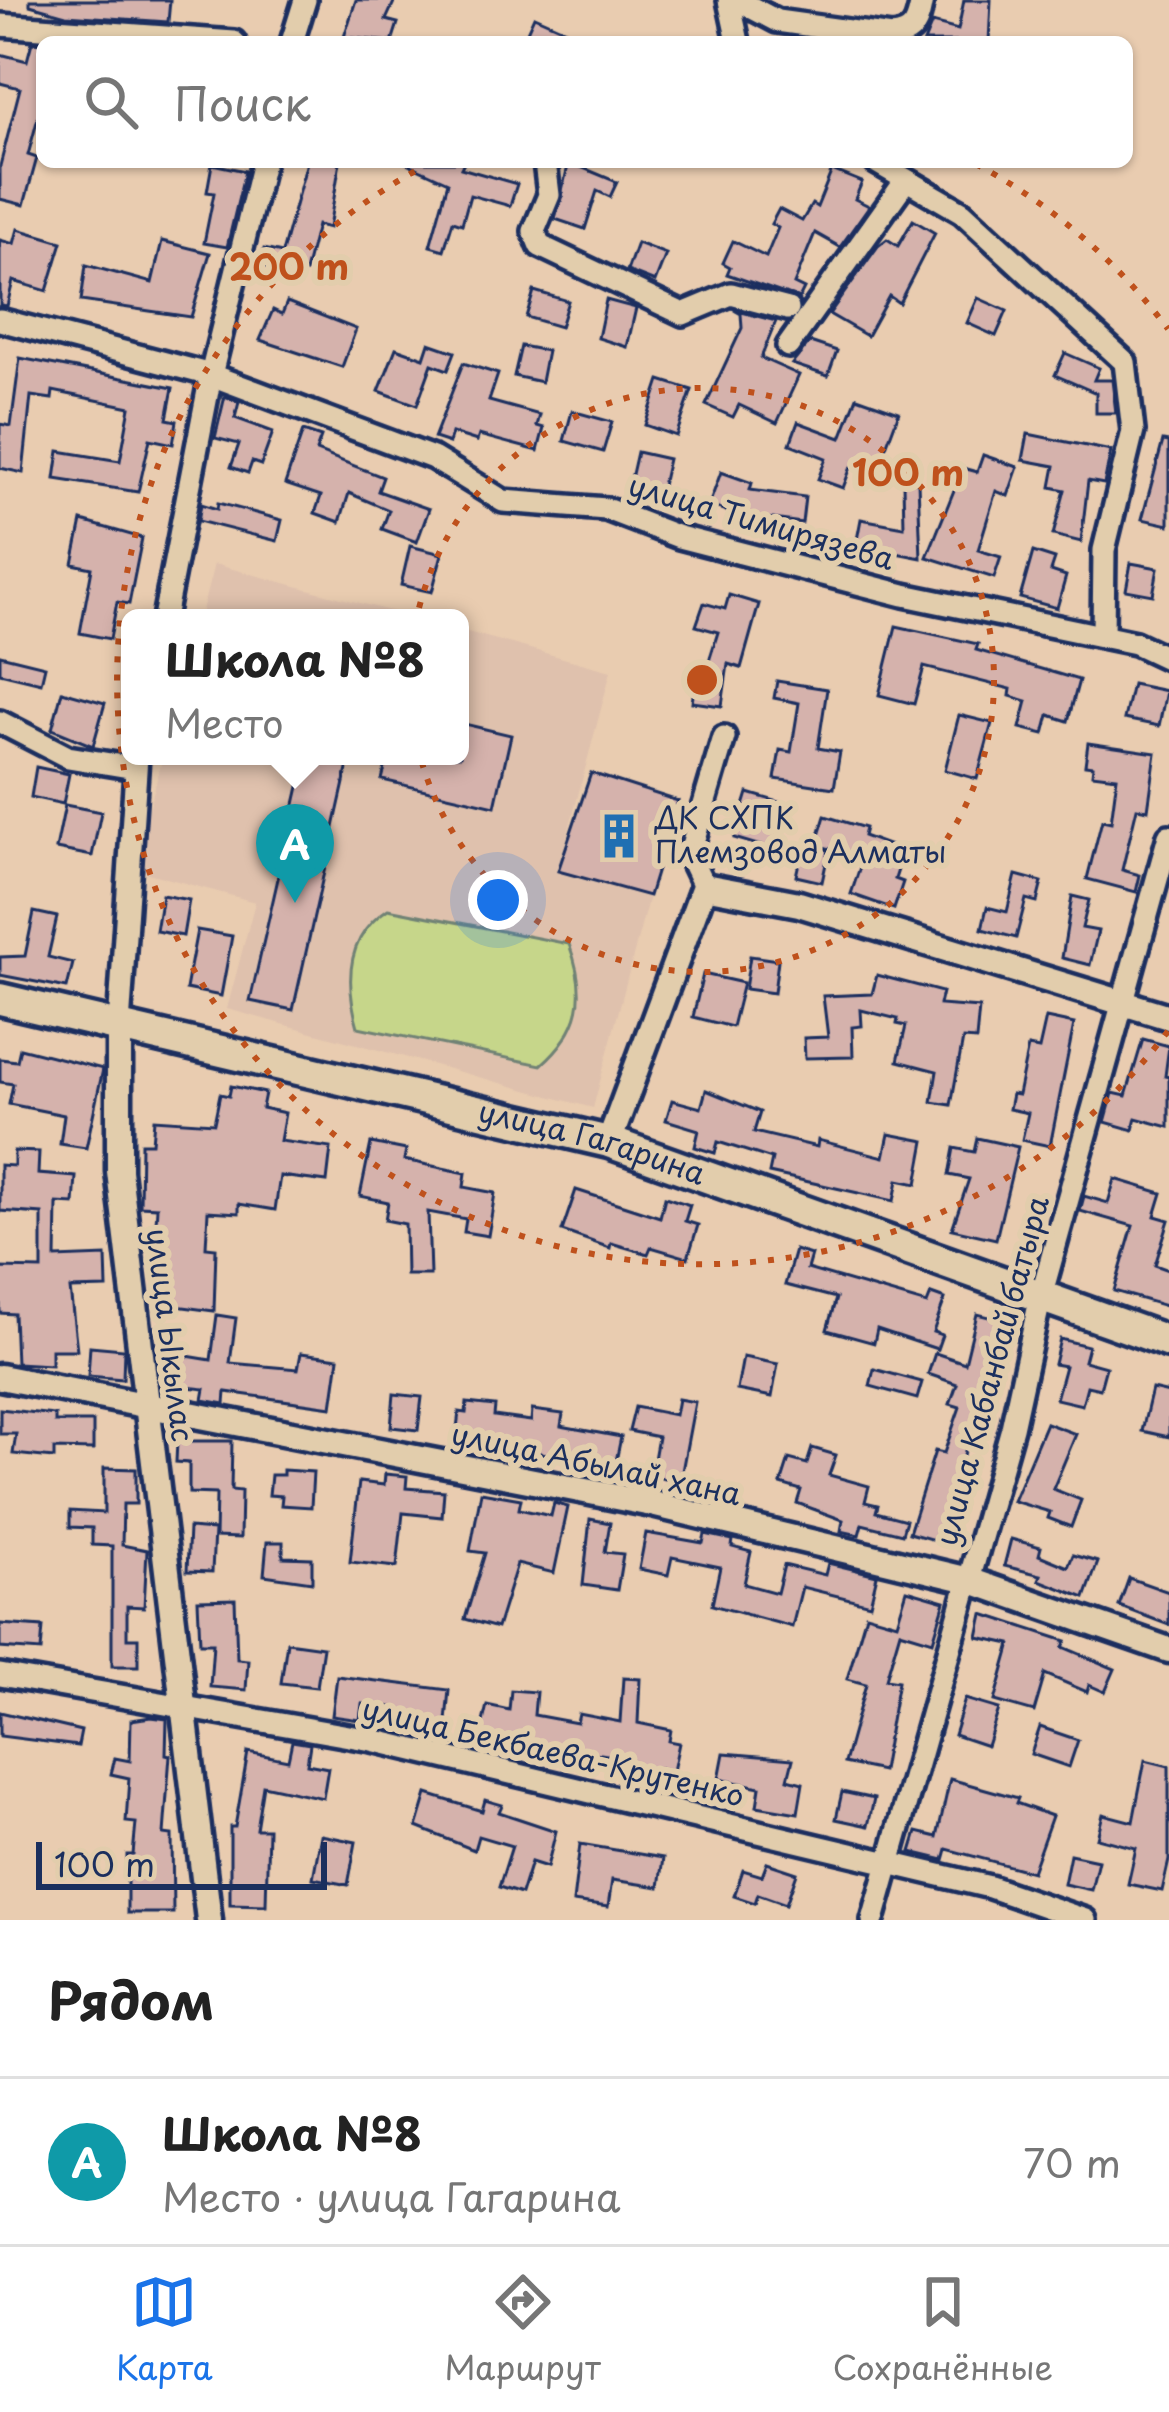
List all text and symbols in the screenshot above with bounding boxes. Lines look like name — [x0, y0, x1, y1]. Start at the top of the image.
search box — [36, 36, 1133, 168]
text: Поиск — [174, 68, 311, 136]
icon: search — [78, 69, 144, 135]
text: 200 m — [229, 238, 349, 292]
text: 100 m — [852, 444, 964, 498]
street label: улица Тимирязева — [623, 461, 900, 580]
popup — [121, 609, 469, 765]
text: Школа №8 — [165, 624, 425, 692]
centre of rings — [681, 659, 723, 701]
text: Место — [165, 692, 284, 751]
place label: ДК СХПК Племзовод Алматы — [654, 794, 946, 873]
pin: A — [256, 804, 334, 903]
building icon: ДК СХПК Племзовод Алматы — [594, 811, 644, 861]
your location — [468, 870, 528, 930]
street label: улица Гагарина — [474, 1087, 712, 1195]
street label: улица Кабанбай батыра — [922, 1190, 1059, 1550]
street label: улица Ыкылас — [136, 1225, 207, 1444]
street label: улица Абылай хана — [448, 1410, 746, 1515]
street label: улица Бекбаева-Крутенко — [358, 1685, 749, 1816]
scale bar — [36, 1836, 327, 1889]
text: 100 m — [54, 1838, 155, 1888]
text: Рядом — [48, 1960, 214, 2037]
text: Школа №8 — [162, 2098, 422, 2166]
text: A — [72, 2132, 102, 2191]
text: 70 m — [1023, 2132, 1121, 2191]
text: Место · улица Гагарина — [162, 2166, 621, 2225]
tab: Карта — [116, 2269, 213, 2391]
tab: Маршрут — [445, 2269, 601, 2391]
tab: Сохранённые — [832, 2269, 1053, 2391]

